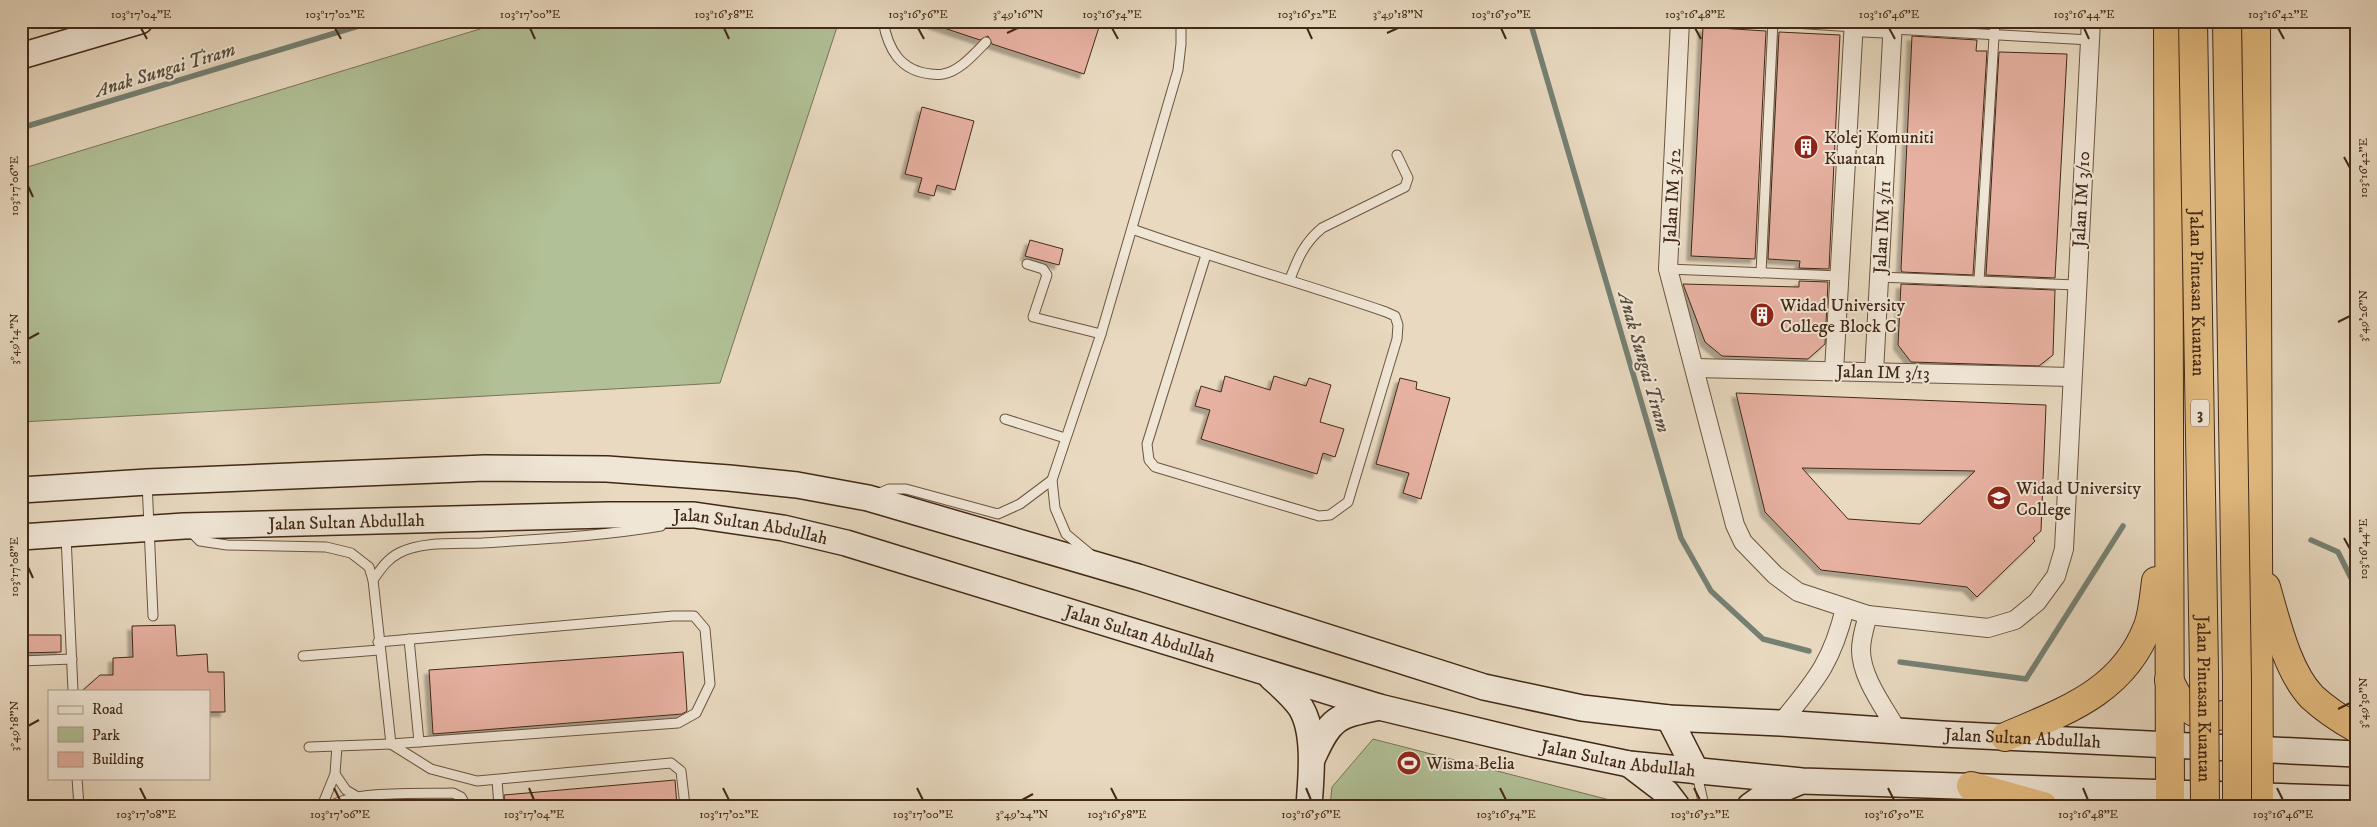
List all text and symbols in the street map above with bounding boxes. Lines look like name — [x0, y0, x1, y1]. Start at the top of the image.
text: 103°17'04"E — [111, 7, 172, 22]
text: 103°17'02"E — [305, 7, 365, 22]
text: 103°17'00"E — [500, 7, 561, 22]
text: 103°16'58"E — [694, 7, 754, 22]
text: 103°16'56"E — [888, 7, 948, 22]
text: 3°49'16"N — [993, 7, 1043, 22]
text: 103°16'54"E — [1082, 7, 1142, 22]
text: 103°16'52"E — [1277, 7, 1337, 22]
text: 3°49'18"N — [1373, 7, 1423, 22]
text: 103°16'50"E — [1471, 7, 1531, 22]
text: 103°16'48"E — [1665, 7, 1726, 22]
text: 103°16'46"E — [1859, 7, 1920, 22]
text: 103°16'44"E — [2053, 7, 2115, 22]
text: 103°16'42"E — [2248, 7, 2309, 22]
water label: Anak Sungai Tiram — [91, 38, 238, 103]
place label: Kolej Komuniti Kuantan — [1824, 127, 1934, 170]
building icon: Kolej Komuniti Kuantan — [1793, 134, 1819, 160]
text: 103°16'42"E — [2356, 137, 2371, 198]
street label: Jalan IM 3/12 — [1659, 148, 1686, 246]
street label: Jalan IM 3/10 — [2068, 150, 2096, 250]
text: 103°17'06"E — [7, 155, 22, 216]
street label: Jalan IM 3/11 — [1869, 180, 1896, 276]
street label: Jalan Pintasan Kuantan — [2184, 208, 2209, 377]
water label: Anak Sungai Tiram — [1612, 287, 1675, 436]
text: 3°49'26"N — [2356, 290, 2371, 342]
place label: Widad University College Block C — [1779, 295, 1906, 338]
building icon: Widad University College Block C — [1749, 302, 1775, 328]
text: 3°49'14"N — [7, 313, 22, 365]
street label: Jalan IM 3/13 — [1834, 361, 1930, 385]
road number: 3 — [2191, 399, 2209, 426]
place label: Widad University College — [2015, 478, 2142, 521]
school or university icon: Widad University College — [1986, 485, 2012, 511]
street label: Jalan Sultan Abdullah — [671, 505, 830, 550]
street label: Jalan Sultan Abdullah — [266, 510, 426, 536]
text: 103°16'44"E — [2356, 518, 2371, 580]
text: 103°17'08"E — [7, 537, 22, 597]
street label: Jalan Sultan Abdullah — [1060, 600, 1218, 668]
street label: Jalan Pintasan Kuantan — [2191, 613, 2215, 783]
text: 3°49'30"N — [2356, 677, 2371, 729]
legend — [48, 690, 210, 780]
text: Road — [92, 700, 124, 719]
text: 3°49'18"N — [7, 701, 22, 751]
street label: Jalan Sultan Abdullah — [1942, 724, 2102, 754]
text: Park — [92, 726, 121, 745]
street label: Jalan Sultan Abdullah — [1537, 736, 1697, 783]
text: Building — [92, 750, 144, 769]
sports icon: Wisma Belia — [1396, 750, 1422, 776]
place label: Wisma Belia — [1425, 753, 1515, 775]
text: 103°17'08"E — [116, 807, 176, 822]
text: 103°17'06"E — [310, 807, 371, 822]
text: 103°17'04"E — [504, 807, 565, 822]
text: 103°17'02"E — [699, 807, 759, 822]
text: 103°17'00"E — [893, 807, 954, 822]
text: 3°49'24"N — [996, 807, 1049, 822]
text: 103°16'58"E — [1087, 807, 1147, 822]
text: 103°16'56"E — [1281, 807, 1341, 822]
text: 103°16'54"E — [1476, 807, 1536, 822]
text: 103°16'52"E — [1670, 807, 1730, 822]
text: 103°16'50"E — [1864, 807, 1924, 822]
text: 103°16'48"E — [2058, 807, 2119, 822]
text: 103°16'46"E — [2253, 807, 2314, 822]

